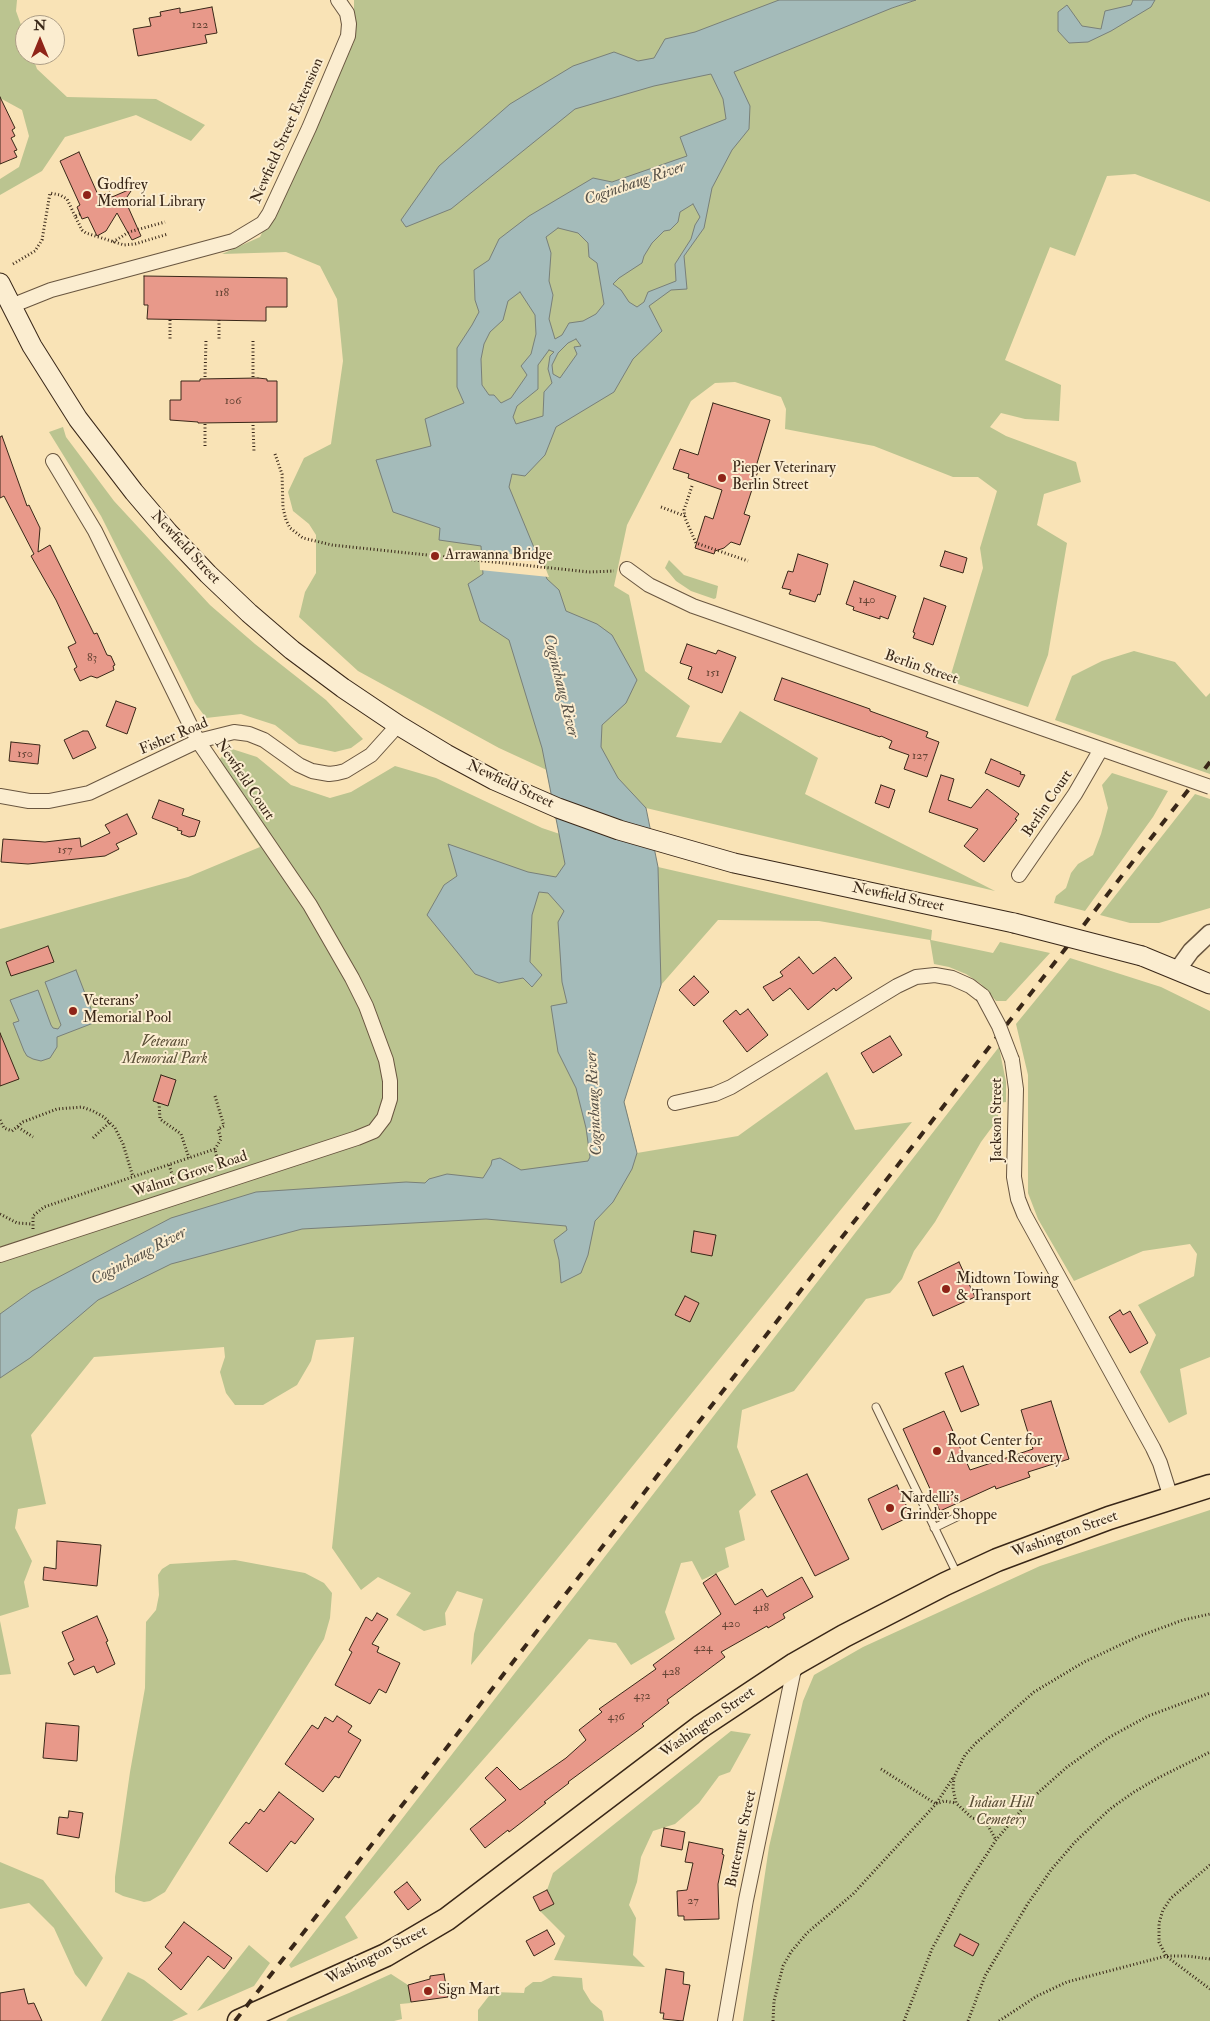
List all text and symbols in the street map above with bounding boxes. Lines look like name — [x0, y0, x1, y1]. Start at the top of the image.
north arrow — [15, 15, 65, 65]
text: N — [34, 17, 46, 34]
house number: 122 — [192, 18, 208, 32]
street label: Newfield Street Extension — [248, 56, 328, 206]
water label: Coginchaug River — [582, 158, 688, 210]
place label: Godfrey Memorial Library — [97, 177, 205, 212]
marker: Godfrey Memorial Library — [81, 189, 93, 201]
house number: 118 — [215, 286, 229, 300]
house number: 106 — [225, 394, 241, 408]
place label: Pieper Veterinary Berlin Street — [732, 460, 836, 495]
marker: Pieper Veterinary Berlin Street — [716, 472, 728, 484]
street label: Newfield Street — [146, 508, 224, 588]
place label: Arrawanna Bridge — [445, 547, 552, 565]
marker: Arrawanna Bridge — [429, 550, 441, 562]
house number: 140 — [859, 593, 875, 607]
water label: Coginchaug River — [538, 632, 582, 740]
street label: Berlin Street — [882, 647, 960, 689]
house number: 83 — [87, 651, 97, 665]
house number: 151 — [706, 666, 720, 680]
street label: Fisher Road — [137, 715, 211, 759]
street label: Newfield Court — [210, 736, 278, 824]
house number: 150 — [17, 747, 33, 761]
house number: 127 — [912, 749, 928, 763]
street label: Newfield Street — [464, 757, 556, 813]
street label: Berlin Court — [1019, 767, 1077, 841]
house number: 157 — [57, 843, 73, 857]
street label: Newfield Street — [850, 879, 946, 917]
place label: Veterans' Memorial Pool — [83, 993, 172, 1028]
marker: Veterans' Memorial Pool — [67, 1005, 79, 1017]
park label: Veterans Memorial Park — [122, 1034, 208, 1069]
water label: Coginchaug River — [583, 1050, 607, 1156]
street label: Jackson Street — [989, 1078, 1007, 1162]
street label: Walnut Grove Road — [130, 1148, 250, 1202]
water label: Coginchaug River — [88, 1224, 190, 1290]
place label: Midtown Towing & Transport — [956, 1271, 1059, 1306]
marker: Midtown Towing & Transport — [940, 1283, 952, 1295]
place label: Root Center for Advanced Recovery — [947, 1433, 1062, 1468]
marker: Root Center for Advanced Recovery — [931, 1445, 943, 1457]
place label: Nardelli's Grinder Shoppe — [900, 1490, 997, 1525]
marker: Nardelli's Grinder Shoppe — [884, 1502, 896, 1514]
street label: Washington Street — [1010, 1508, 1120, 1562]
house number: 418 — [753, 1601, 769, 1615]
house number: 420 — [722, 1617, 740, 1631]
house number: 424 — [693, 1641, 713, 1655]
house number: 428 — [662, 1665, 680, 1679]
street label: Washington Street — [657, 1684, 759, 1762]
house number: 432 — [633, 1689, 651, 1703]
house number: 436 — [607, 1710, 625, 1724]
street label: Butternut Street — [723, 1789, 761, 1889]
park label: Indian Hill Cemetery — [969, 1795, 1033, 1830]
house number: 27 — [687, 1894, 699, 1908]
street label: Washington Street — [323, 1923, 431, 1989]
place label: Sign Mart — [438, 1982, 500, 2000]
marker: Sign Mart — [422, 1985, 434, 1997]

